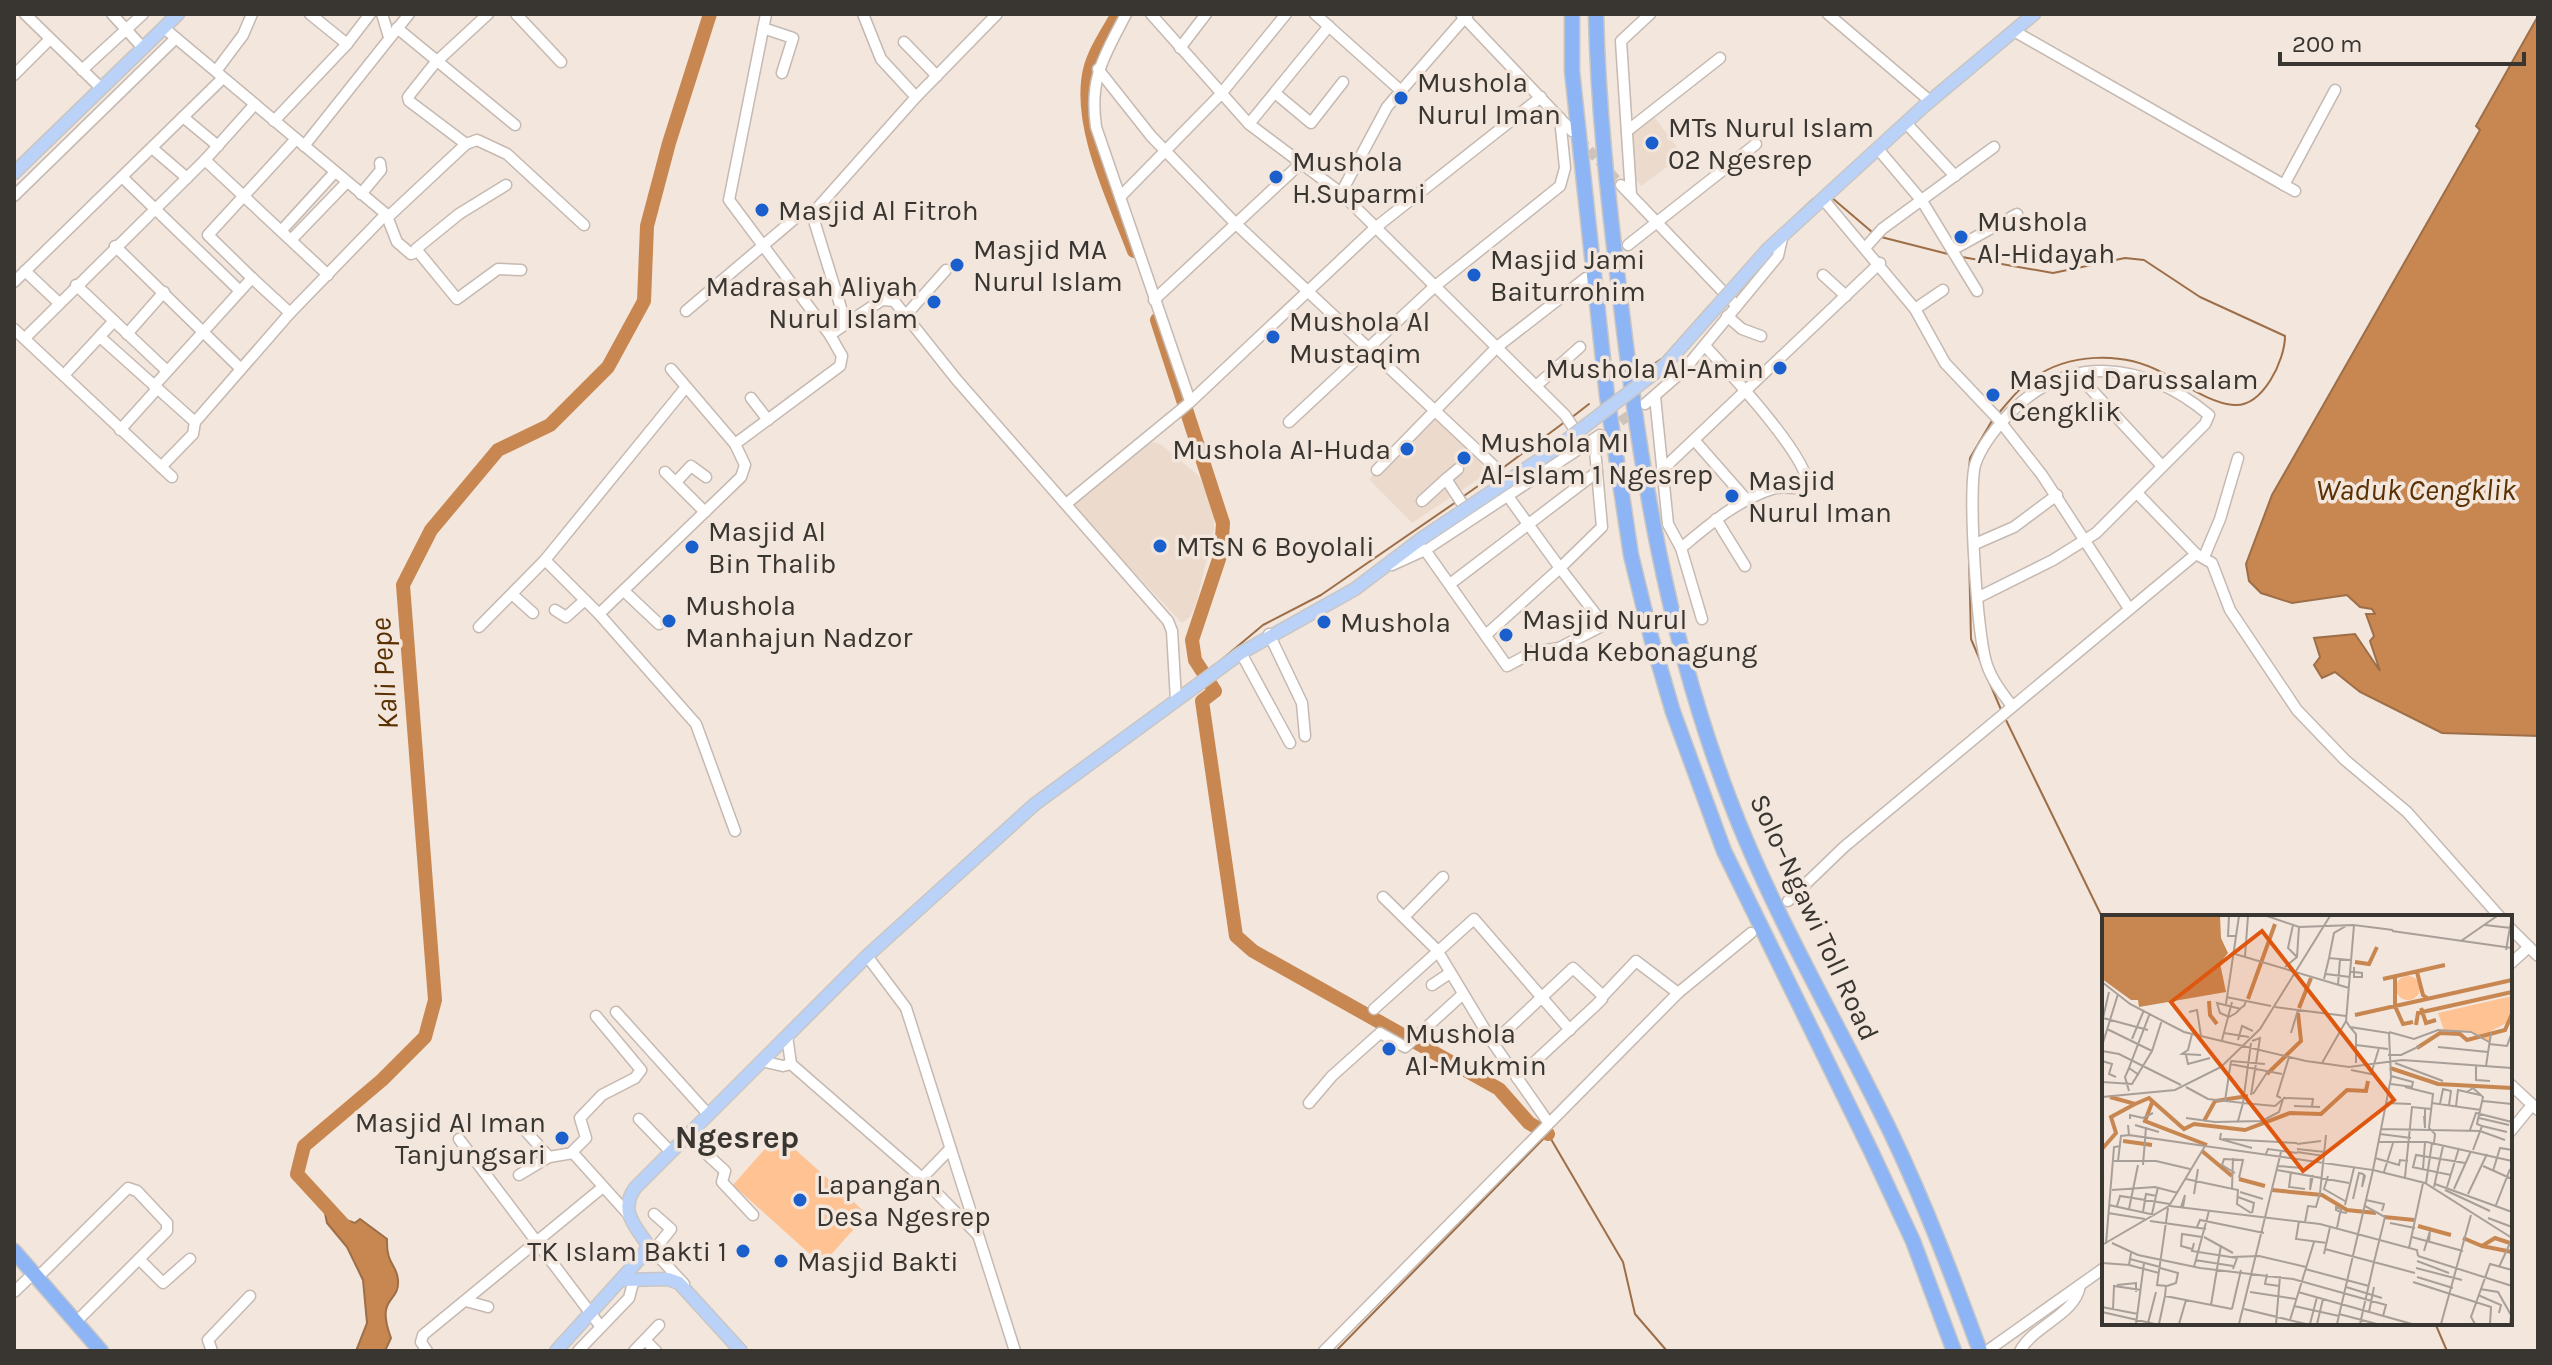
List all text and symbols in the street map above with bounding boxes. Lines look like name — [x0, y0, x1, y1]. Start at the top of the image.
scale bar — [2280, 16, 2524, 66]
text: 200 m — [2292, 30, 2363, 58]
place label: Mushola Nurul Iman — [1417, 66, 1561, 131]
marker: Mushola Nurul Iman — [1392, 89, 1410, 107]
place label: MTs Nurul Islam 02 Ngesrep — [1668, 111, 1874, 176]
marker: MTs Nurul Islam 02 Ngesrep — [1643, 134, 1661, 152]
place label: Mushola H.Suparmi — [1292, 145, 1426, 210]
marker: Mushola H.Suparmi — [1267, 168, 1285, 186]
place label: Masjid Al Fitroh — [778, 194, 979, 227]
marker: Masjid Al Fitroh — [753, 201, 771, 219]
place label: Mushola Al-Hidayah — [1977, 205, 2115, 270]
marker: Mushola Al-Hidayah — [1952, 228, 1970, 246]
place label: Masjid MA Nurul Islam — [973, 233, 1123, 298]
place label: Masjid Jami Baiturrohim — [1490, 243, 1646, 308]
marker: Masjid MA Nurul Islam — [948, 256, 966, 274]
marker: Masjid Jami Baiturrohim — [1465, 266, 1483, 284]
place label: Madrasah Aliyah Nurul Islam — [705, 270, 918, 335]
marker: Madrasah Aliyah Nurul Islam — [925, 293, 943, 311]
place label: Mushola Al Mustaqim — [1289, 305, 1430, 370]
marker: Mushola Al Mustaqim — [1264, 328, 1282, 346]
place label: Mushola Al-Amin — [1545, 352, 1764, 385]
marker: Mushola Al-Amin — [1771, 359, 1789, 377]
place label: Masjid Darussalam Cengklik — [2009, 363, 2258, 428]
marker: Masjid Darussalam Cengklik — [1984, 386, 2002, 404]
place label: Mushola MI Al-Islam 1 Ngesrep — [1480, 426, 1713, 491]
place label: Mushola Al-Huda — [1172, 433, 1391, 466]
marker: Mushola Al-Huda — [1398, 440, 1416, 458]
marker: Mushola MI Al-Islam 1 Ngesrep — [1455, 449, 1473, 467]
place label: Masjid Nurul Iman — [1748, 464, 1892, 529]
water label: Waduk Cengklik — [2316, 472, 2517, 508]
marker: Masjid Nurul Iman — [1723, 487, 1741, 505]
place label: Masjid Al Bin Thalib — [708, 515, 836, 580]
place label: MTsN 6 Boyolali — [1176, 530, 1375, 563]
marker: MTsN 6 Boyolali — [1151, 537, 1169, 555]
marker: Masjid Al Bin Thalib — [683, 538, 701, 556]
place label: Mushola Manhajun Nadzor — [685, 589, 913, 654]
place label: Masjid Nurul Huda Kebonagung — [1522, 603, 1758, 668]
place label: Mushola — [1340, 606, 1451, 639]
marker: Mushola Manhajun Nadzor — [660, 612, 678, 630]
marker: Mushola — [1315, 613, 1333, 631]
water label: Kali Pepe — [362, 617, 406, 731]
marker: Masjid Nurul Huda Kebonagung — [1497, 626, 1515, 644]
street label: Solo–Ngawi Toll Road — [1743, 789, 1886, 1046]
inset map — [2102, 915, 2512, 1325]
place label: Mushola Al-Mukmin — [1405, 1017, 1547, 1082]
marker: Mushola Al-Mukmin — [1380, 1040, 1398, 1058]
place label: Masjid Al Iman Tanjungsari — [355, 1106, 546, 1171]
district label: Ngesrep — [675, 1119, 799, 1156]
marker: Masjid Al Iman Tanjungsari — [553, 1129, 571, 1147]
place label: Lapangan Desa Ngesrep — [816, 1168, 991, 1233]
marker: Lapangan Desa Ngesrep — [791, 1191, 809, 1209]
place label: TK Islam Bakti 1 — [527, 1235, 727, 1268]
marker: TK Islam Bakti 1 — [734, 1242, 752, 1260]
place label: Masjid Bakti — [797, 1245, 959, 1278]
marker: Masjid Bakti — [772, 1252, 790, 1270]

